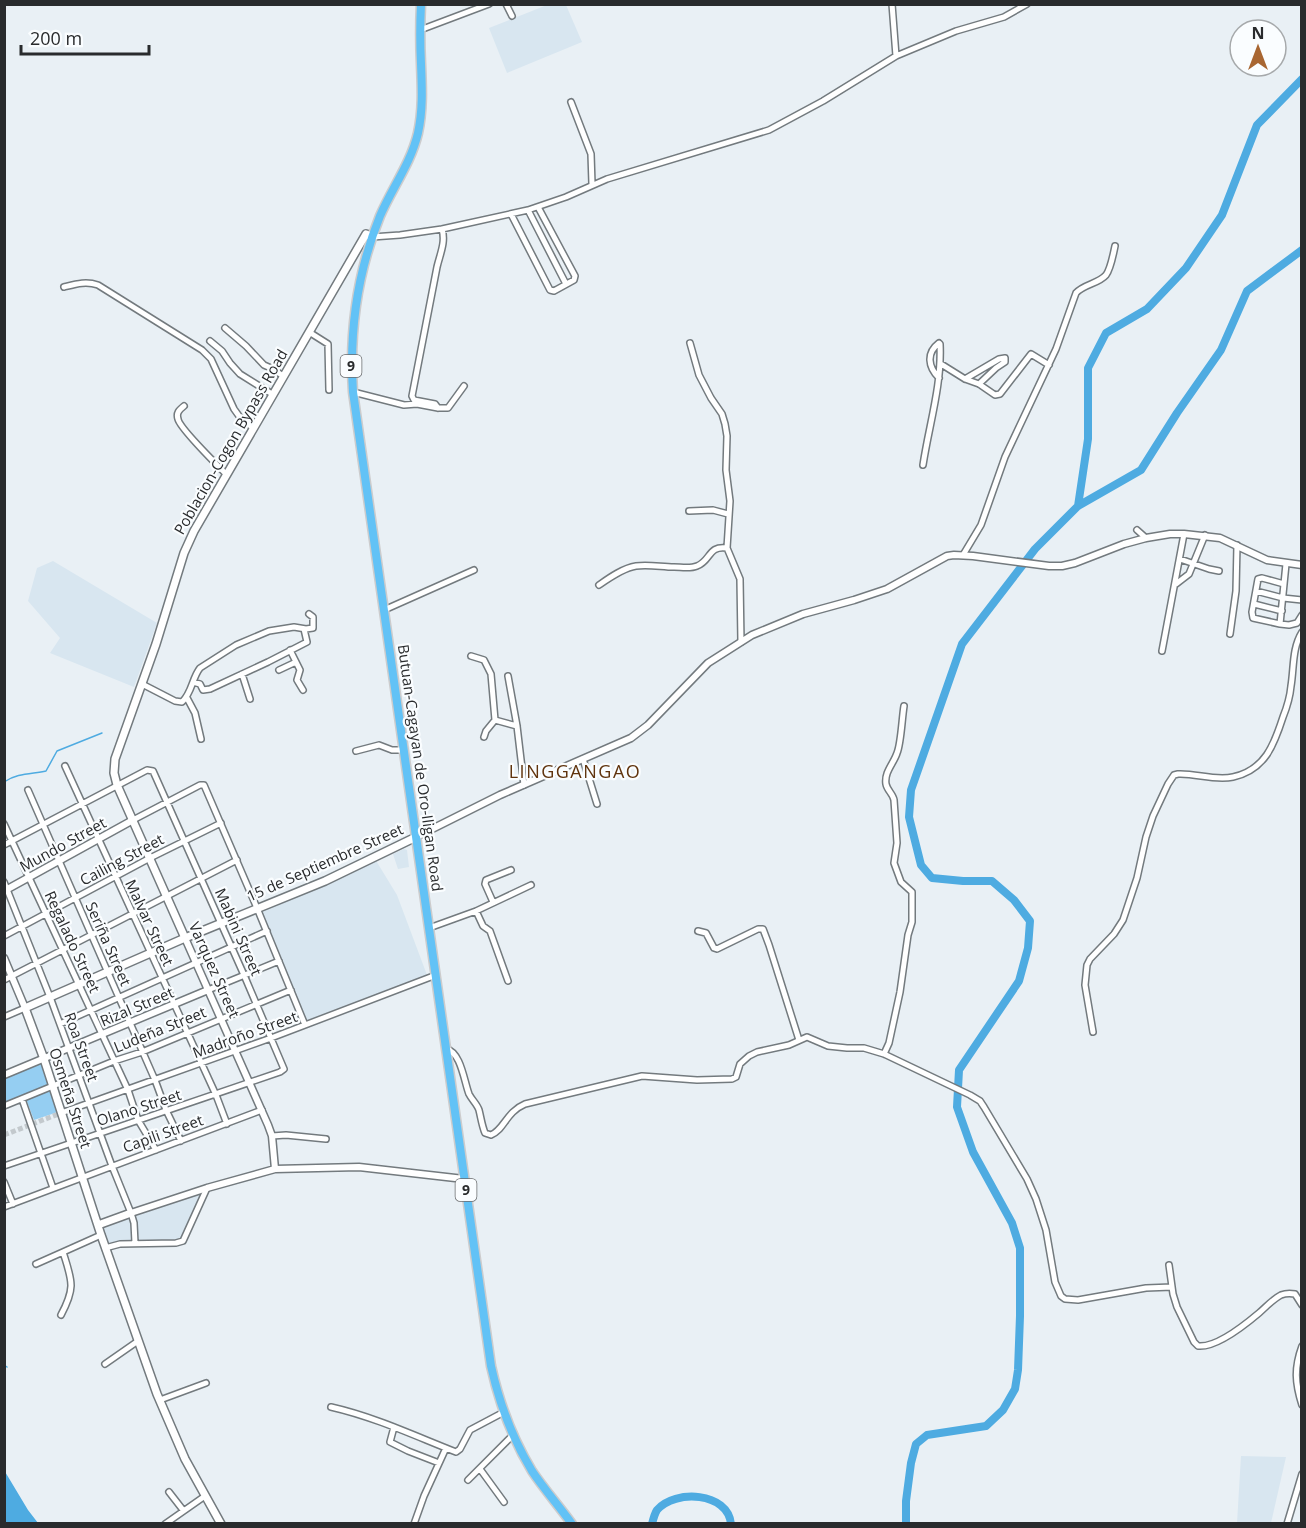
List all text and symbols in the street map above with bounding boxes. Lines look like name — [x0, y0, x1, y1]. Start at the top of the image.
scale bar — [21, 18, 148, 56]
north arrow — [1228, 18, 1288, 78]
text: N — [1251, 22, 1265, 44]
text: 200 m — [30, 26, 82, 50]
street label: Poblacion-Cogon Bypass Road — [169, 345, 291, 538]
road number: 9 — [340, 355, 362, 377]
street label: Butuan-Cagayan de Oro-Iligan Road — [394, 643, 448, 893]
district label: LINGGANGAO — [509, 759, 641, 783]
street label: Mundo Street — [16, 812, 109, 876]
street label: 15 de Septiembre Street — [243, 819, 406, 906]
street label: Cailing Street — [76, 829, 167, 890]
street label: Malvar Street — [121, 876, 179, 969]
street label: Mabini Street — [211, 885, 267, 978]
street label: Regalado Street — [41, 887, 105, 996]
street label: Seriña Street — [81, 898, 136, 989]
street label: Varquez Street — [185, 918, 245, 1021]
street label: Rizal Street — [97, 982, 176, 1031]
street label: Ludeña Street — [110, 1001, 209, 1057]
street label: Madroño Street — [189, 1006, 300, 1062]
street label: Roa Street — [60, 1009, 104, 1084]
street label: Osmeña Street — [45, 1045, 97, 1150]
street label: Olano Street — [94, 1084, 184, 1130]
street label: Capili Street — [120, 1109, 206, 1157]
road number: 9 — [456, 1179, 476, 1201]

